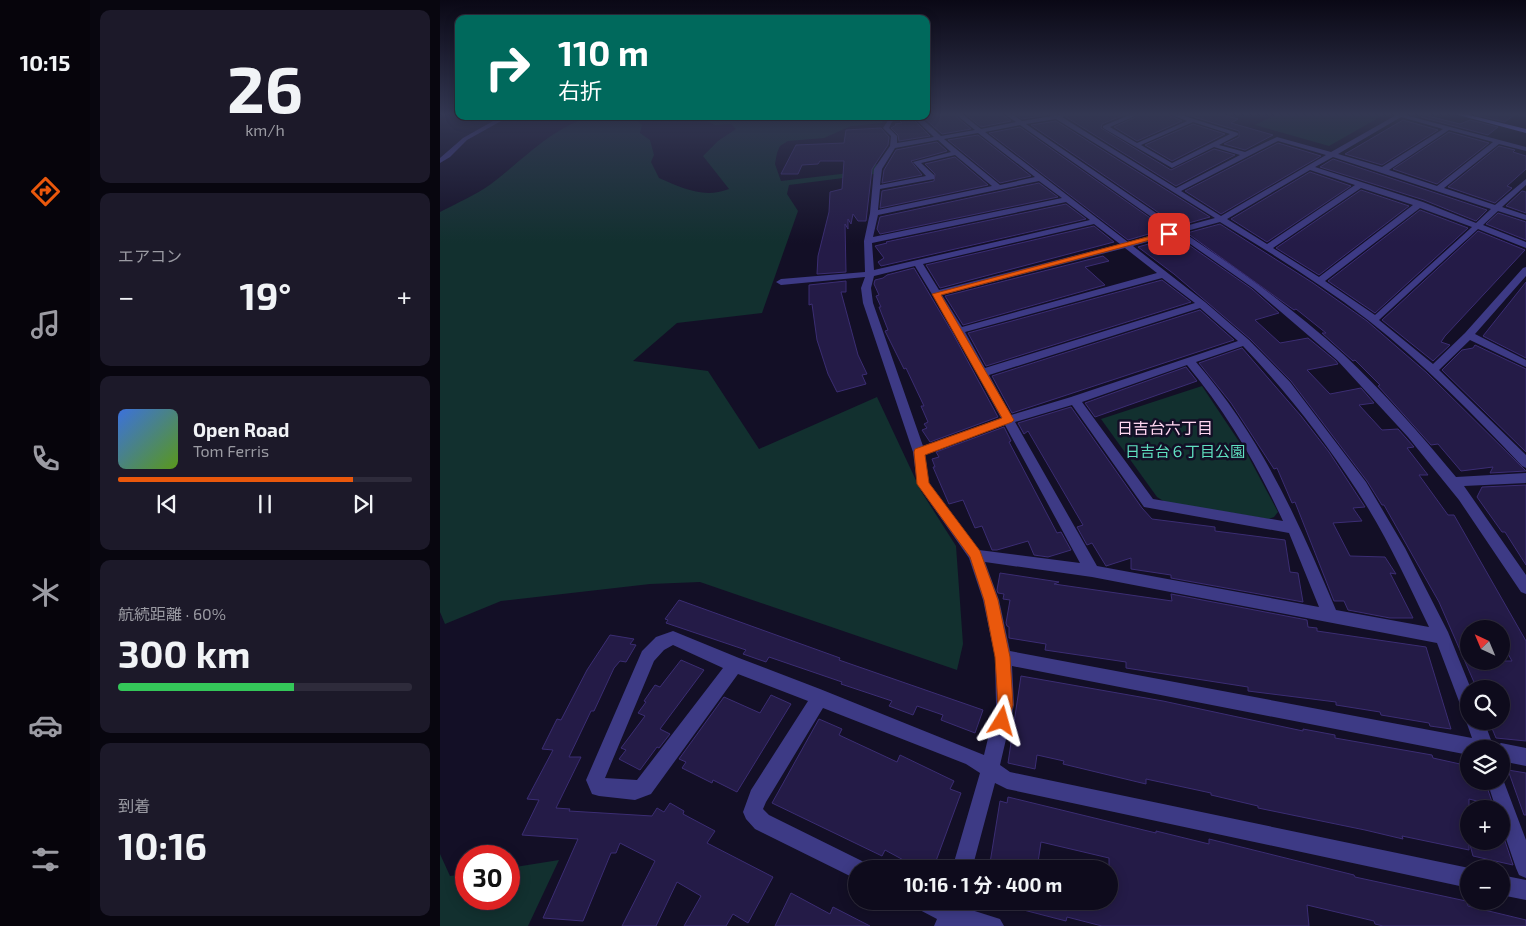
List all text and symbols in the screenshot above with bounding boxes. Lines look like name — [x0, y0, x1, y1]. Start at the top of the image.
text: 110 m — [558, 31, 649, 73]
icon: right — [475, 35, 540, 100]
text: 26 — [227, 48, 303, 126]
text: 10:15 — [20, 49, 70, 75]
text: 右折 — [558, 77, 602, 103]
text: km/h — [245, 120, 285, 139]
icon: directions — [28, 174, 63, 209]
pin — [1148, 213, 1190, 255]
icon: arrive — [1155, 220, 1183, 248]
text: エアコン — [118, 246, 182, 265]
text: 19° — [240, 272, 291, 318]
text: − — [118, 279, 134, 313]
text: + — [397, 279, 412, 313]
icon: music — [28, 307, 63, 342]
text: Open Road — [193, 418, 289, 441]
district label: 日吉台六丁目 — [1117, 418, 1213, 437]
icon: phone — [28, 441, 63, 476]
text: Tom Ferris — [193, 441, 269, 460]
park label: 日吉台６丁目公園 — [1125, 442, 1245, 460]
icon: previous — [153, 490, 181, 518]
icon: pause — [251, 490, 279, 518]
icon: next — [349, 490, 377, 518]
icon: climate — [28, 575, 63, 610]
text: 航続距離 · 60% — [118, 604, 226, 623]
north arrow — [1460, 620, 1510, 670]
map controls — [1460, 620, 1510, 910]
text: 300 km — [118, 630, 250, 676]
button: search — [1460, 680, 1510, 730]
position arrow — [975, 694, 1027, 746]
icon: car — [28, 708, 63, 743]
button: layers — [1460, 740, 1510, 790]
text: 到着 — [118, 796, 150, 815]
button: + — [1460, 800, 1510, 850]
text: 10:16 — [118, 822, 207, 868]
icon: filters — [28, 842, 63, 877]
speed limit sign: 30 — [455, 845, 520, 910]
button: − — [1460, 860, 1510, 910]
text: 10:16 · 1 分 · 400 m — [904, 873, 1062, 896]

